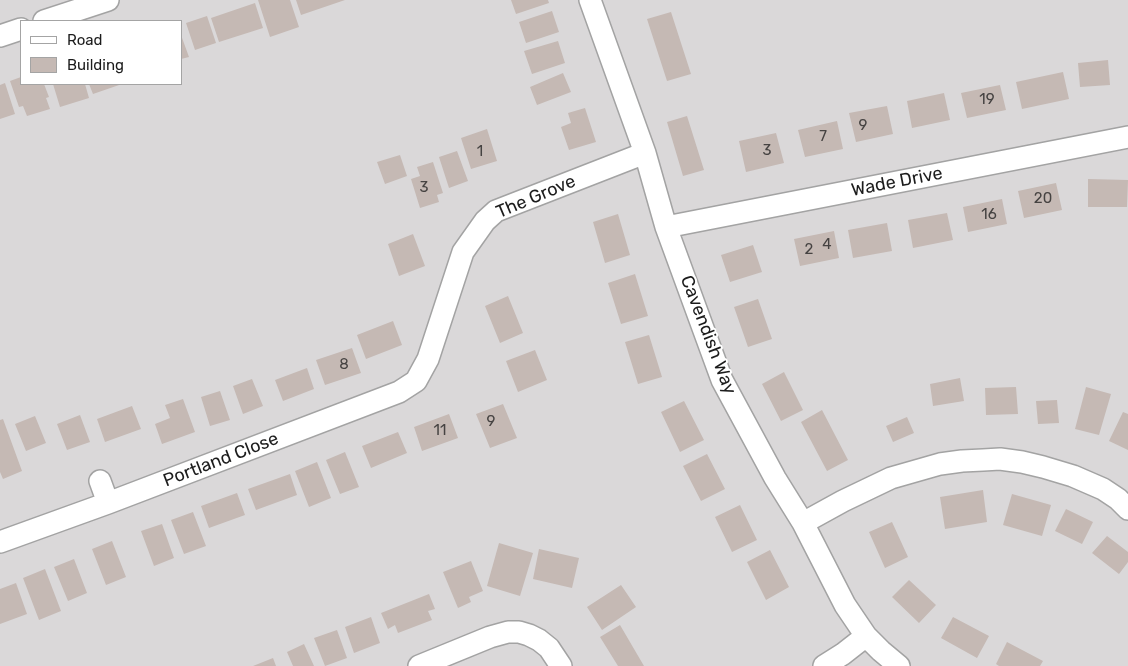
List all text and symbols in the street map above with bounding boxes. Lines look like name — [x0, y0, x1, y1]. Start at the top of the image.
legend — [20, 20, 182, 85]
text: Road — [67, 31, 103, 49]
text: Building — [67, 56, 124, 74]
house number: 19 — [979, 91, 995, 109]
house number: 9 — [859, 117, 867, 135]
house number: 7 — [819, 128, 827, 146]
house number: 3 — [762, 142, 772, 160]
house number: 1 — [477, 143, 483, 161]
street label: Wade Drive — [850, 163, 944, 201]
street label: The Grove — [493, 171, 579, 223]
house number: 3 — [419, 179, 429, 197]
house number: 20 — [1034, 190, 1052, 208]
house number: 16 — [981, 206, 997, 224]
house number: 4 — [822, 236, 832, 254]
house number: 2 — [805, 241, 813, 259]
street label: Cavendish Way — [675, 272, 741, 398]
house number: 8 — [339, 356, 349, 374]
house number: 9 — [487, 413, 495, 431]
house number: 11 — [434, 422, 446, 440]
street label: Portland Close — [160, 428, 282, 492]

